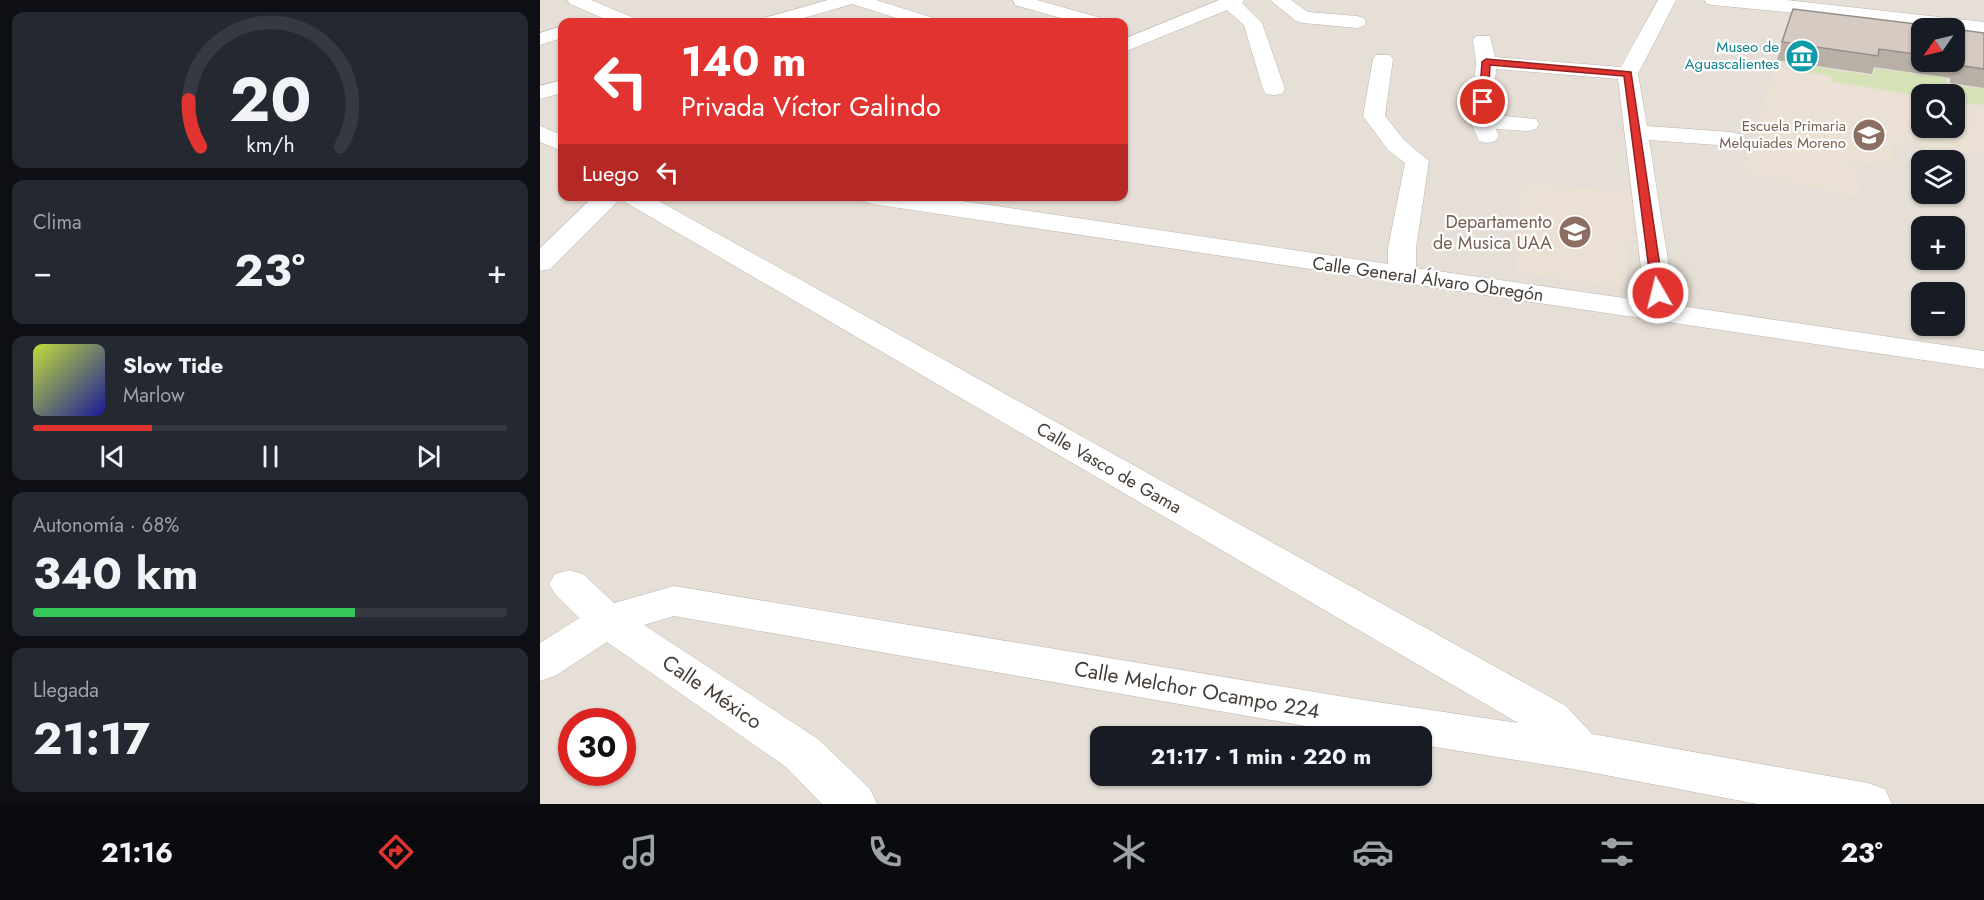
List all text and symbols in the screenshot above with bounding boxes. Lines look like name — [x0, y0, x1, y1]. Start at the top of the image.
north arrow — [1911, 18, 1965, 72]
map controls — [1911, 18, 1965, 336]
text: 140 m — [681, 31, 807, 92]
place label: Museo de Aguascalientes — [1685, 36, 1779, 75]
museum icon: Museo de Aguascalientes — [1784, 38, 1820, 74]
icon: left — [582, 42, 660, 120]
text: 20 — [229, 54, 311, 144]
pin — [1457, 76, 1508, 127]
button: search — [1911, 84, 1965, 138]
icon: arrive — [1466, 85, 1499, 118]
text: Privada Víctor Galindo — [681, 87, 941, 126]
place label: Escuela Primaria Melquiades Moreno — [1719, 115, 1846, 154]
school or university icon: Escuela Primaria Melquiades Moreno — [1851, 117, 1887, 153]
text: km/h — [246, 129, 294, 160]
button: layers — [1911, 150, 1965, 204]
icon: left — [651, 156, 684, 189]
text: Luego — [582, 157, 639, 189]
text: Clima — [33, 208, 82, 237]
place label: Departamento de Musica UAA — [1433, 209, 1552, 256]
school or university icon: Departamento de Musica UAA — [1557, 214, 1593, 250]
button: + — [1911, 216, 1965, 270]
text: 23° — [234, 238, 305, 303]
text: − — [33, 248, 52, 295]
text: + — [487, 248, 507, 295]
street label: Calle General Álvaro Obregón — [1311, 250, 1545, 308]
position arrow — [1626, 261, 1690, 325]
button: − — [1911, 282, 1965, 336]
text: Slow Tide — [123, 349, 223, 381]
text: Marlow — [123, 381, 185, 410]
street label: Calle Vasco de Gama — [1031, 416, 1187, 520]
icon: previous — [96, 440, 129, 473]
icon: pause — [254, 440, 287, 473]
icon: next — [412, 440, 445, 473]
text: Autonomía · 68% — [33, 511, 179, 540]
text: 340 km — [33, 541, 199, 606]
street label: Calle México — [656, 647, 768, 737]
street label: Calle Melchor Ocampo 224 — [1072, 654, 1322, 726]
text: Llegada — [33, 676, 99, 705]
text: 21:17 — [33, 706, 150, 771]
speed limit sign: 30 — [558, 708, 636, 786]
text: 21:17 · 1 min · 220 m — [1151, 740, 1371, 772]
icon: directions — [375, 831, 417, 873]
icon: music — [619, 831, 661, 873]
icon: phone — [864, 831, 906, 873]
icon: climate — [1108, 831, 1150, 873]
icon: car — [1352, 831, 1394, 873]
icon: filters — [1596, 831, 1638, 873]
text: 21:16 — [101, 833, 173, 872]
text: 23° — [1840, 833, 1883, 872]

